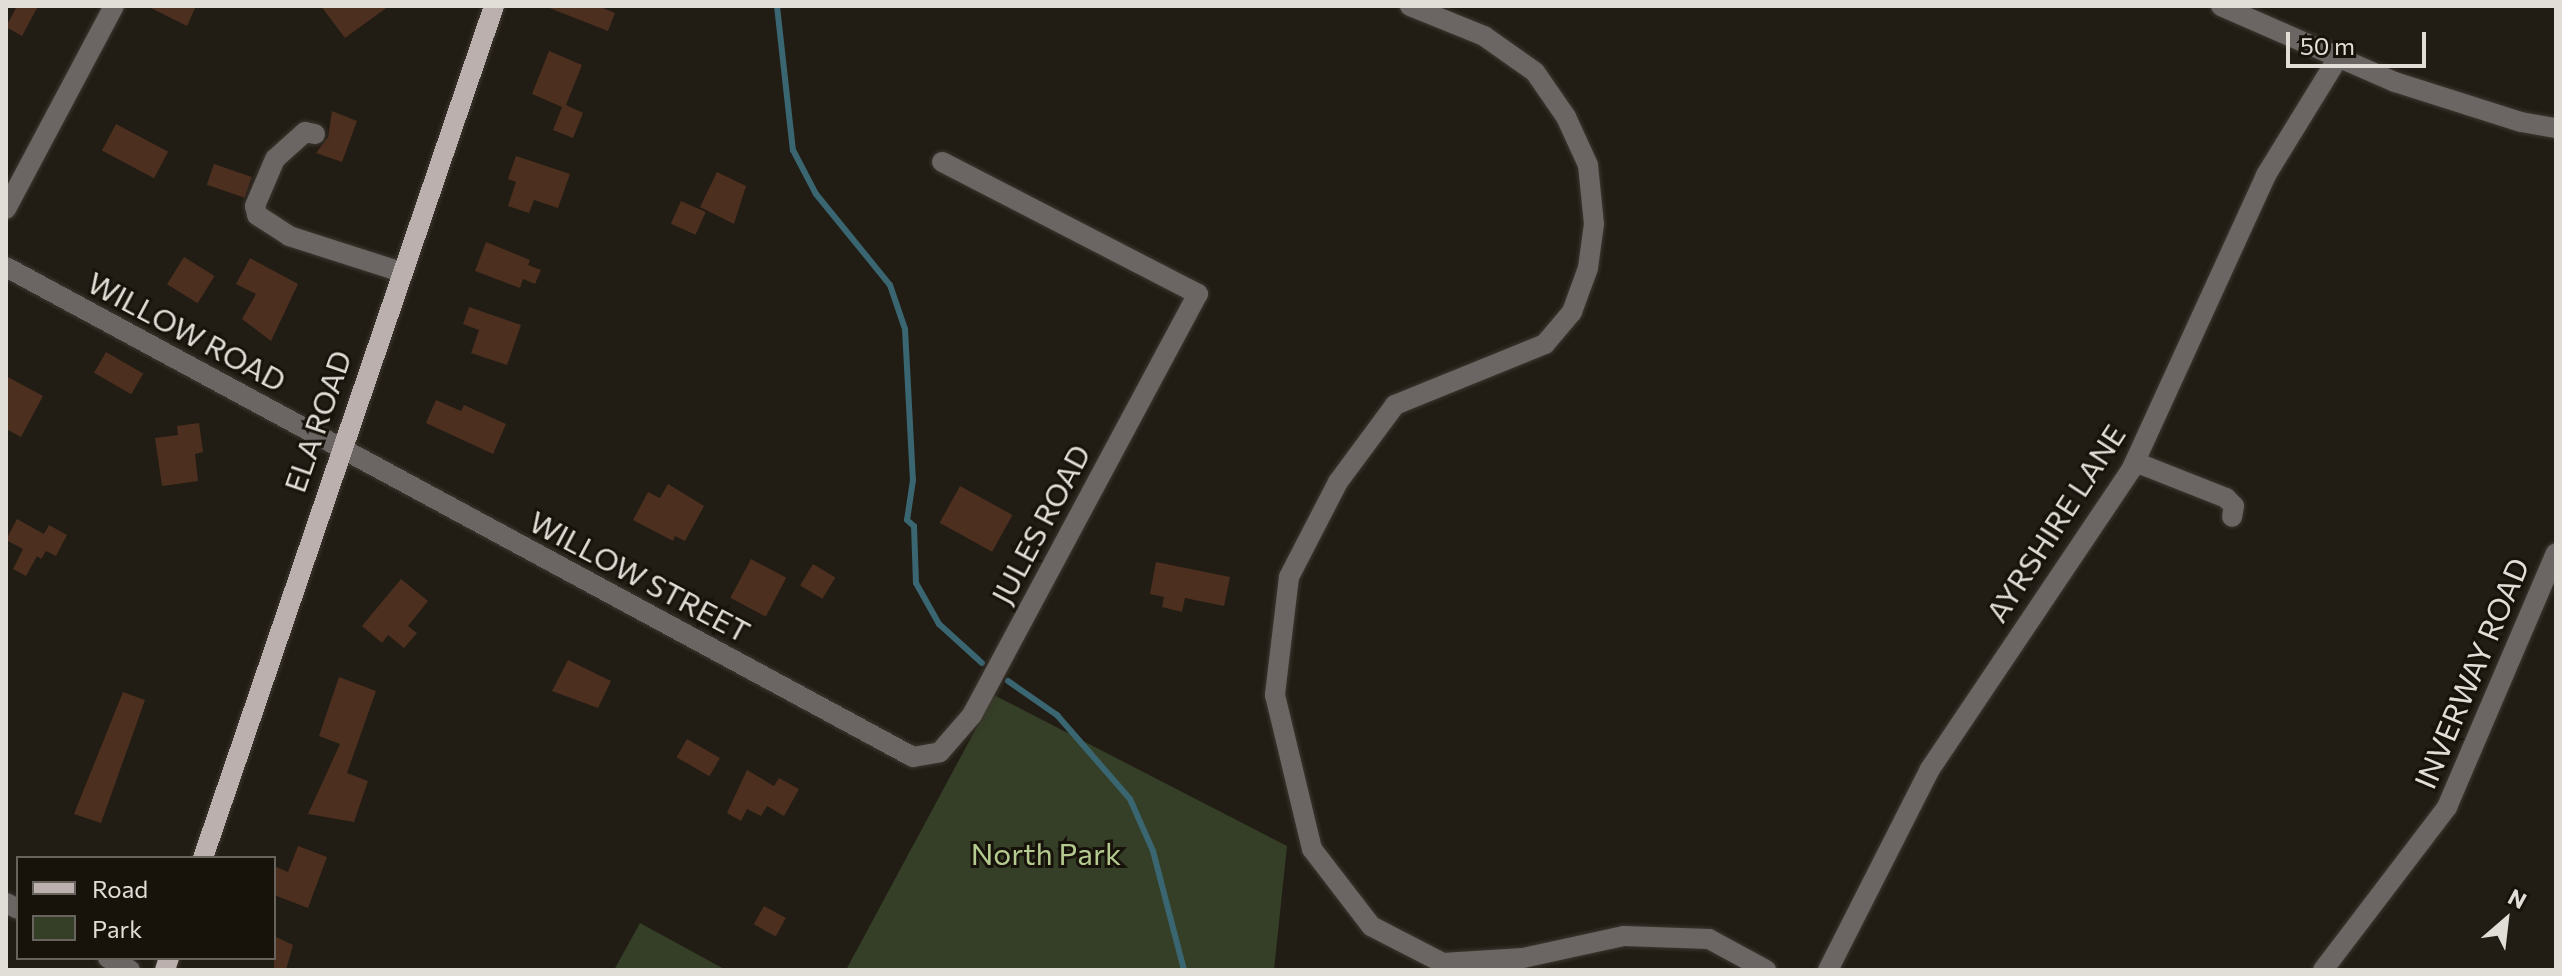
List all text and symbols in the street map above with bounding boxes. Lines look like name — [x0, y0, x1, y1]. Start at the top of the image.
scale bar — [2290, 16, 2430, 66]
text: 50 m — [2300, 31, 2355, 60]
street label: WILLOW ROAD — [82, 264, 292, 398]
street label: ELA ROAD — [276, 345, 358, 497]
street label: AYRSHIRE LANE — [1978, 418, 2132, 628]
street label: JULES ROAD — [983, 438, 1097, 610]
street label: WILLOW STREET — [524, 503, 756, 649]
street label: INVERWAY ROAD — [2406, 552, 2536, 794]
park label: North Park — [971, 835, 1121, 871]
legend — [16, 856, 276, 960]
text: Road — [92, 874, 148, 903]
north arrow — [2466, 880, 2546, 960]
text: N — [2504, 883, 2531, 914]
text: Park — [92, 914, 142, 943]

